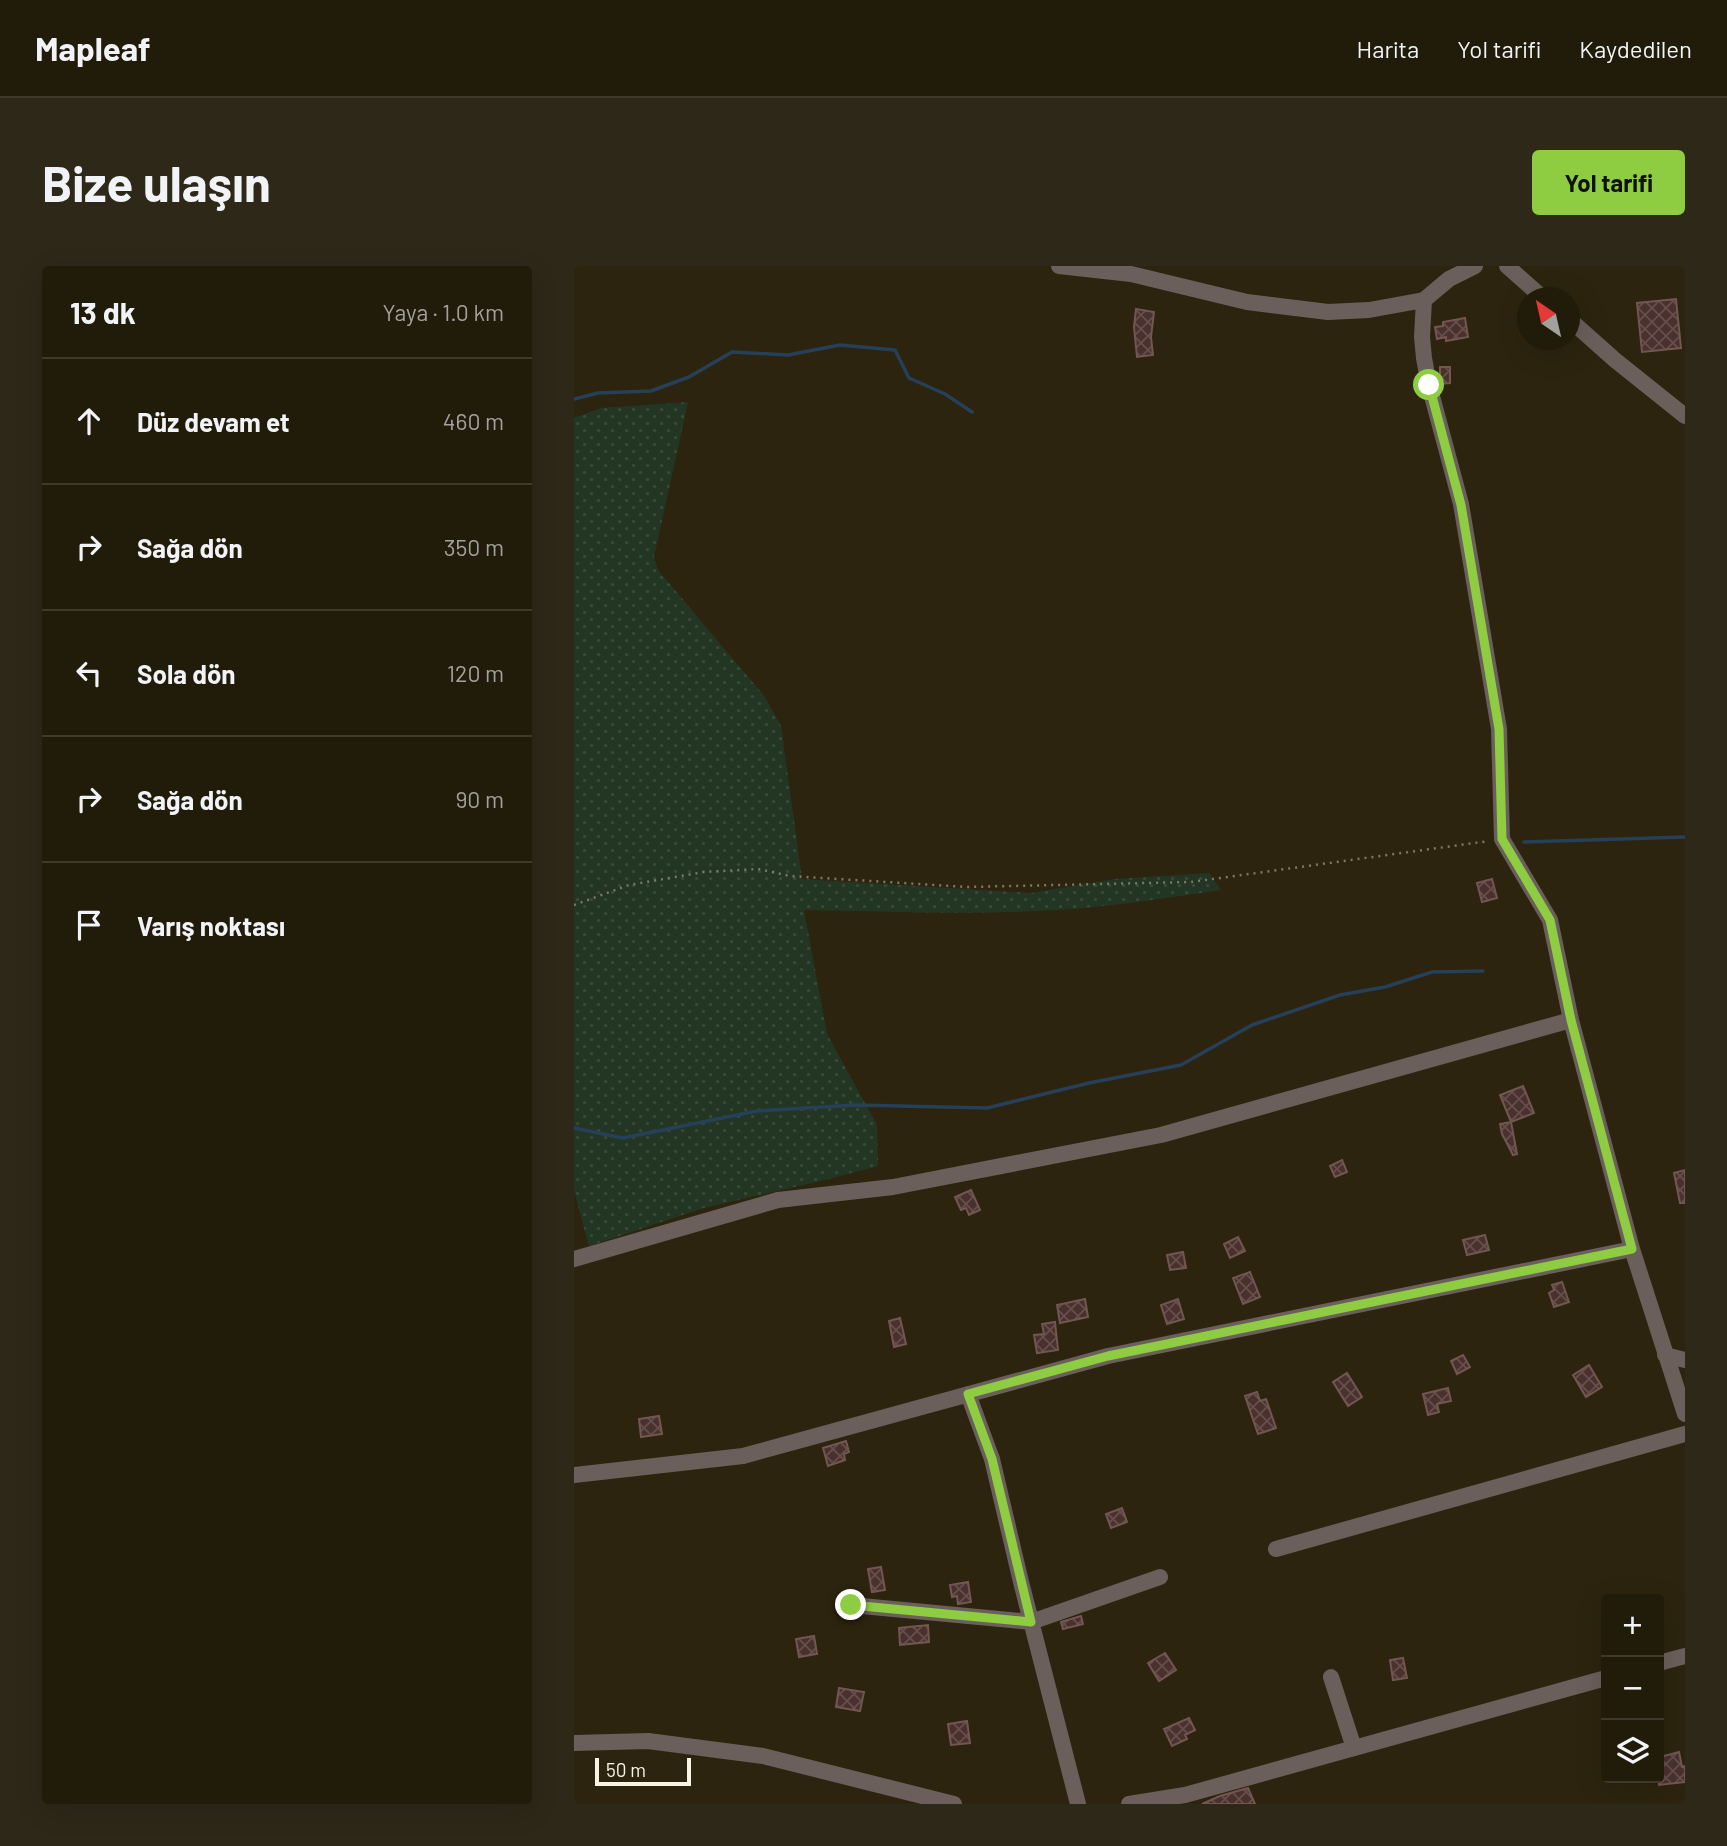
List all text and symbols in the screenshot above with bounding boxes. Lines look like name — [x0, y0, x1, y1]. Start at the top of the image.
text: Mapleaf — [35, 28, 151, 68]
text: Harita — [1356, 34, 1419, 63]
text: Yol tarifi — [1457, 34, 1541, 63]
text: Kaydedilen — [1579, 34, 1692, 63]
button: Yol tarifi — [1532, 150, 1685, 215]
text: Bize ulaşın — [42, 153, 271, 212]
north arrow — [1517, 287, 1580, 350]
text: 13 dk — [70, 294, 136, 330]
text: Yaya · 1.0 km — [382, 298, 504, 326]
route start — [1413, 369, 1444, 400]
icon: ahead — [70, 402, 108, 440]
text: Düz devam et — [137, 406, 290, 437]
text: 460 m — [443, 407, 504, 435]
icon: right — [70, 528, 108, 566]
text: Sağa dön — [137, 532, 243, 563]
text: 350 m — [444, 533, 504, 561]
icon: left — [70, 654, 108, 692]
text: Sola dön — [137, 658, 235, 689]
text: 120 m — [447, 659, 504, 687]
icon: right — [70, 780, 108, 818]
text: Sağa dön — [137, 784, 243, 815]
text: 90 m — [455, 785, 504, 813]
icon: arrive — [70, 906, 108, 944]
text: Varış noktası — [137, 910, 285, 941]
route end — [835, 1589, 866, 1620]
map controls — [1601, 1594, 1664, 1783]
button: + — [1601, 1594, 1664, 1657]
button: − — [1601, 1657, 1664, 1720]
button: layers — [1601, 1720, 1664, 1783]
scale bar — [595, 1755, 691, 1787]
text: 50 m — [606, 1758, 646, 1781]

